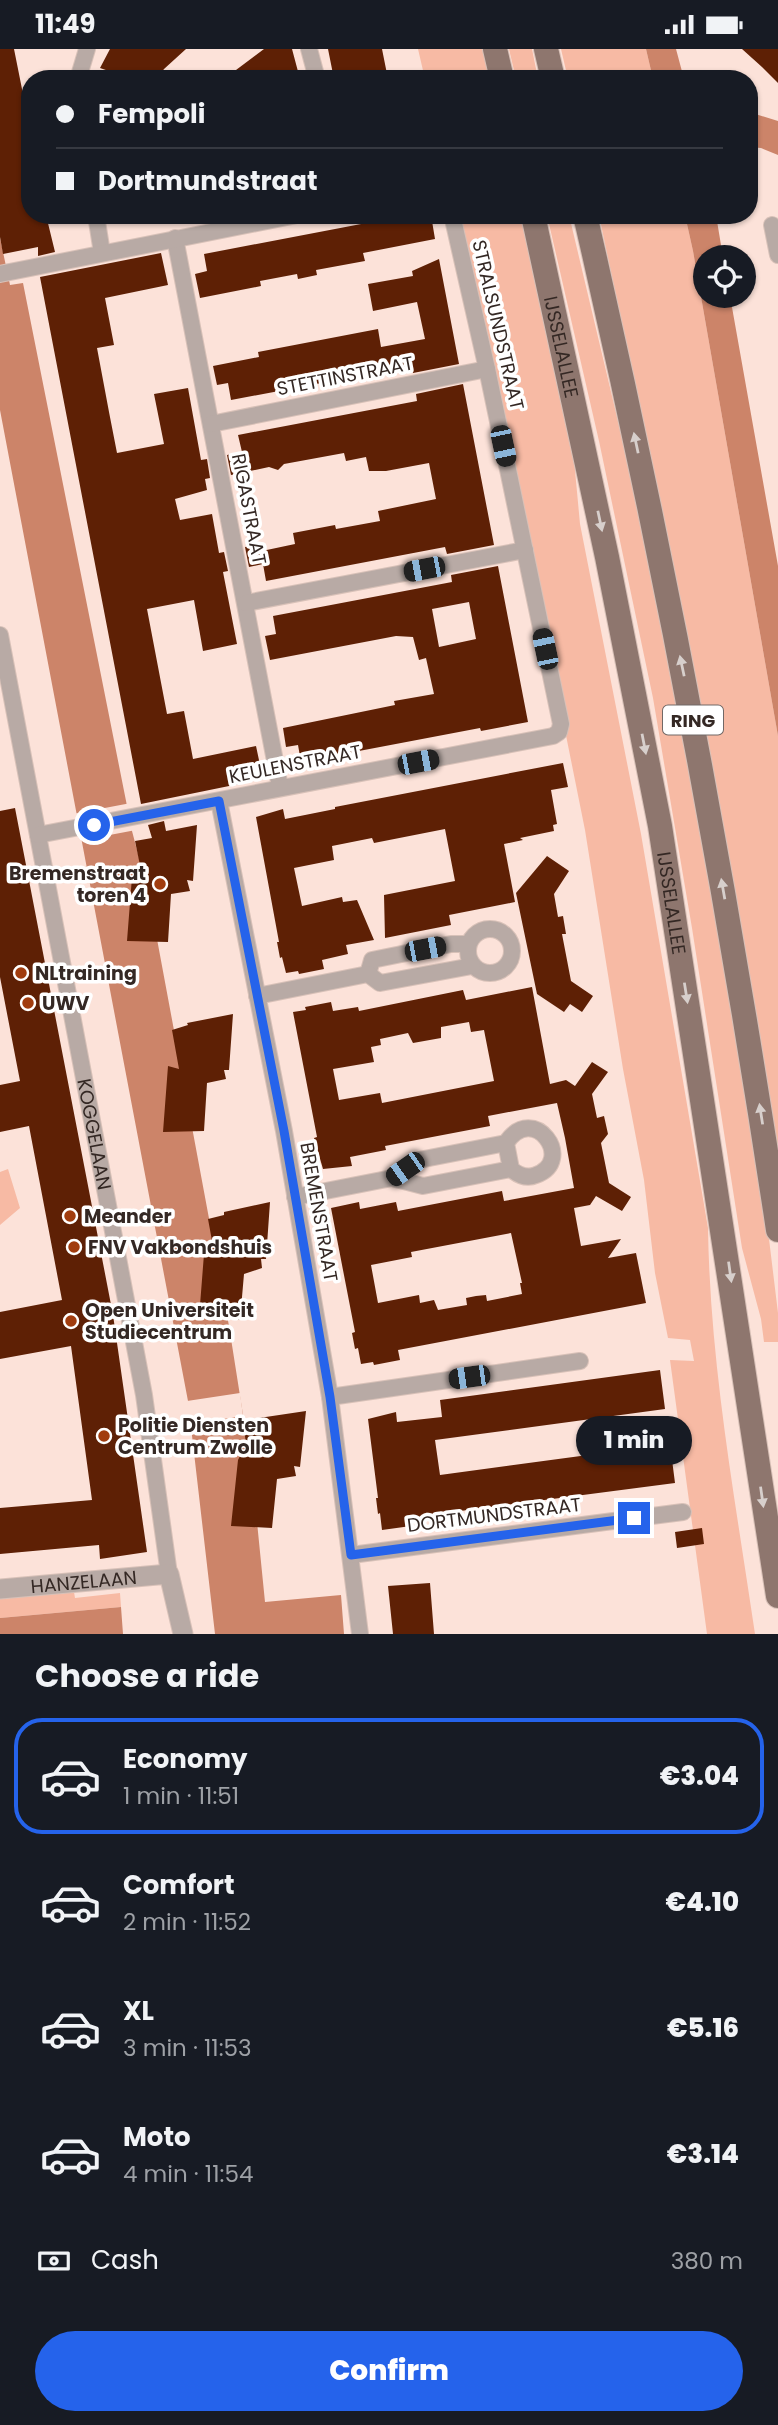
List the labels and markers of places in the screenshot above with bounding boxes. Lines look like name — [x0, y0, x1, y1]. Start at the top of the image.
place label: Bremenstraat toren 4 — [9, 860, 146, 909]
marker: Bremenstraat toren 4 — [152, 876, 168, 892]
place label: NLtraining — [35, 960, 137, 987]
marker: NLtraining — [13, 965, 29, 981]
place label: UWV — [42, 990, 89, 1017]
marker: UWV — [20, 995, 36, 1011]
place label: Meander — [84, 1203, 172, 1230]
marker: Meander — [62, 1208, 78, 1224]
place label: FNV Vakbondshuis — [88, 1234, 272, 1261]
marker: FNV Vakbondshuis — [66, 1239, 82, 1255]
place label: Open Universiteit Studiecentrum — [85, 1297, 254, 1346]
marker: Open Universiteit Studiecentrum — [63, 1313, 79, 1329]
place label: Politie Diensten Centrum Zwolle — [118, 1412, 273, 1461]
marker: Politie Diensten Centrum Zwolle — [96, 1428, 112, 1444]

